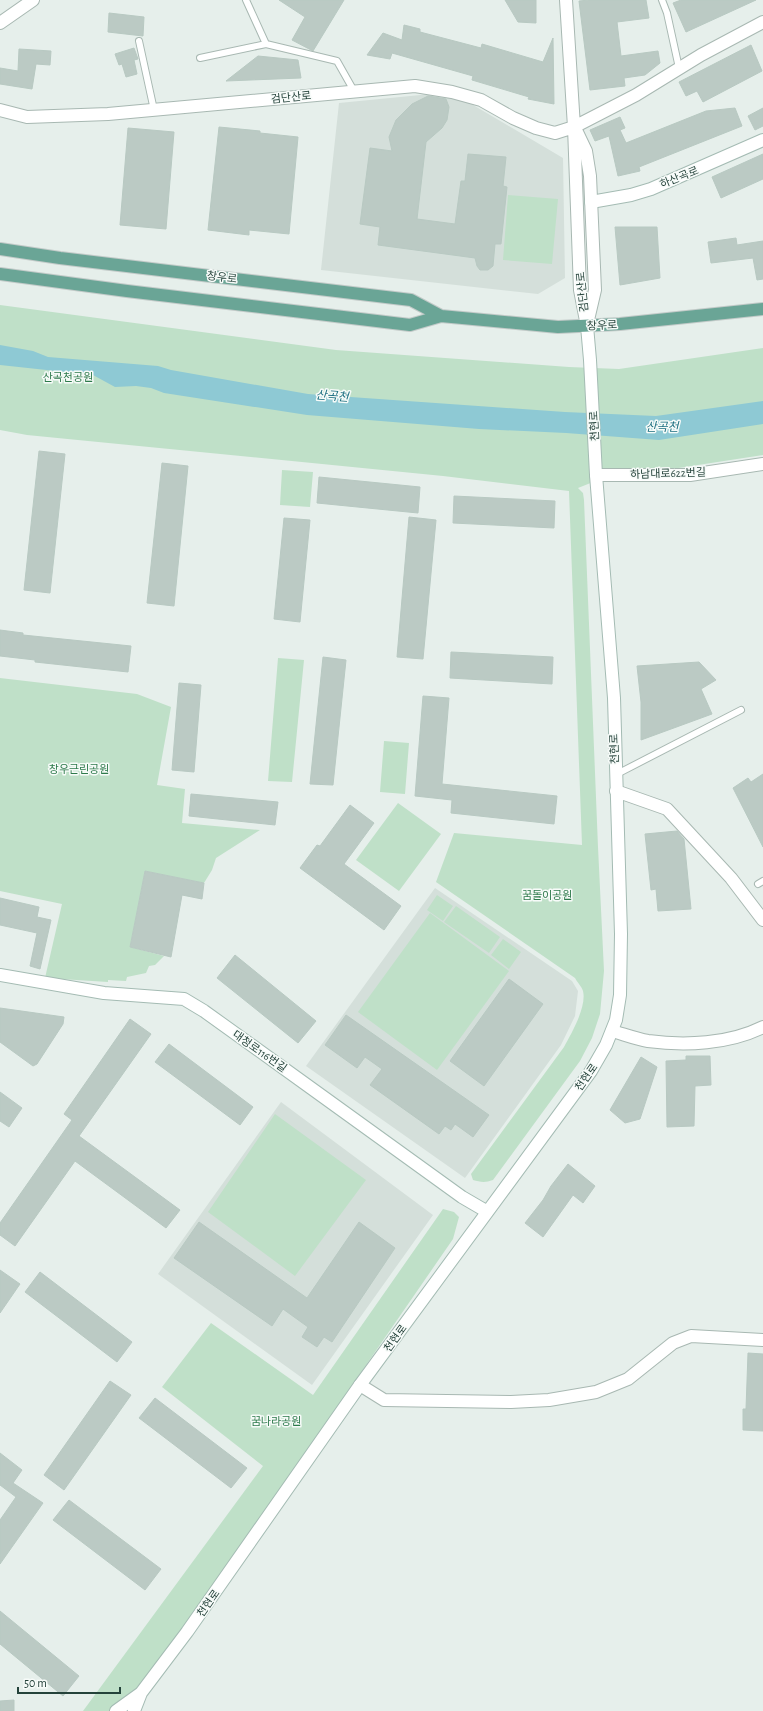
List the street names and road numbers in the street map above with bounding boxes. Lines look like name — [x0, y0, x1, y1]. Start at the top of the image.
street label: 검단산로 — [270, 90, 312, 105]
street label: 하산곡로 — [658, 165, 700, 190]
street label: 창우로 — [206, 270, 238, 285]
street label: 검단산로 — [575, 271, 590, 313]
street label: 창우로 — [587, 319, 617, 332]
street label: 천현로 — [587, 411, 601, 441]
street label: 하남대로622번길 — [630, 467, 706, 480]
street label: 천현로 — [607, 734, 621, 764]
street label: 대청로116번길 — [231, 1029, 289, 1074]
street label: 천현로 — [572, 1061, 600, 1093]
street label: 천현로 — [381, 1322, 409, 1354]
street label: 천현로 — [194, 1587, 222, 1619]

